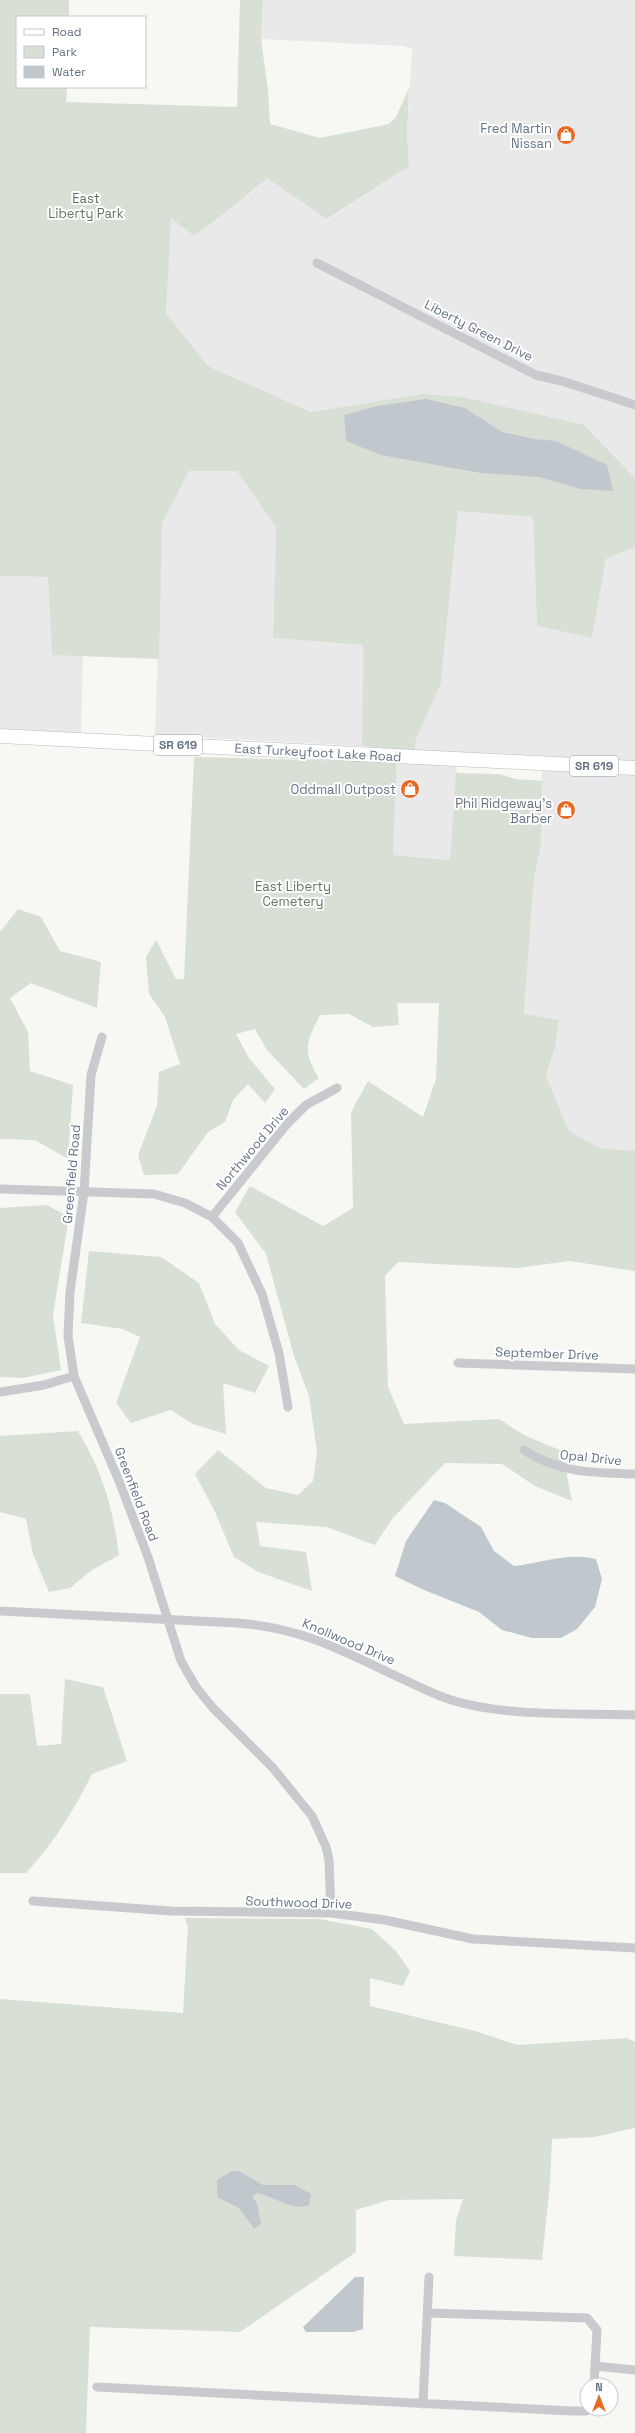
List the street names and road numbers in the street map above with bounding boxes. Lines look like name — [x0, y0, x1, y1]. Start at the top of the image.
street label: Liberty Green Drive — [422, 296, 536, 365]
road number: SR 619 — [154, 735, 202, 755]
street label: East Turkeyfoot Lake Road — [234, 740, 402, 765]
road number: SR 619 — [570, 756, 618, 776]
street label: Northwood Drive — [212, 1103, 293, 1194]
street label: Greenfield Road — [59, 1124, 84, 1224]
street label: September Drive — [495, 1343, 599, 1364]
street label: Greenfield Road — [111, 1445, 162, 1544]
street label: Opal Drive — [559, 1446, 623, 1469]
street label: Knollwood Drive — [300, 1614, 398, 1669]
street label: Southwood Drive — [245, 1892, 353, 1913]

